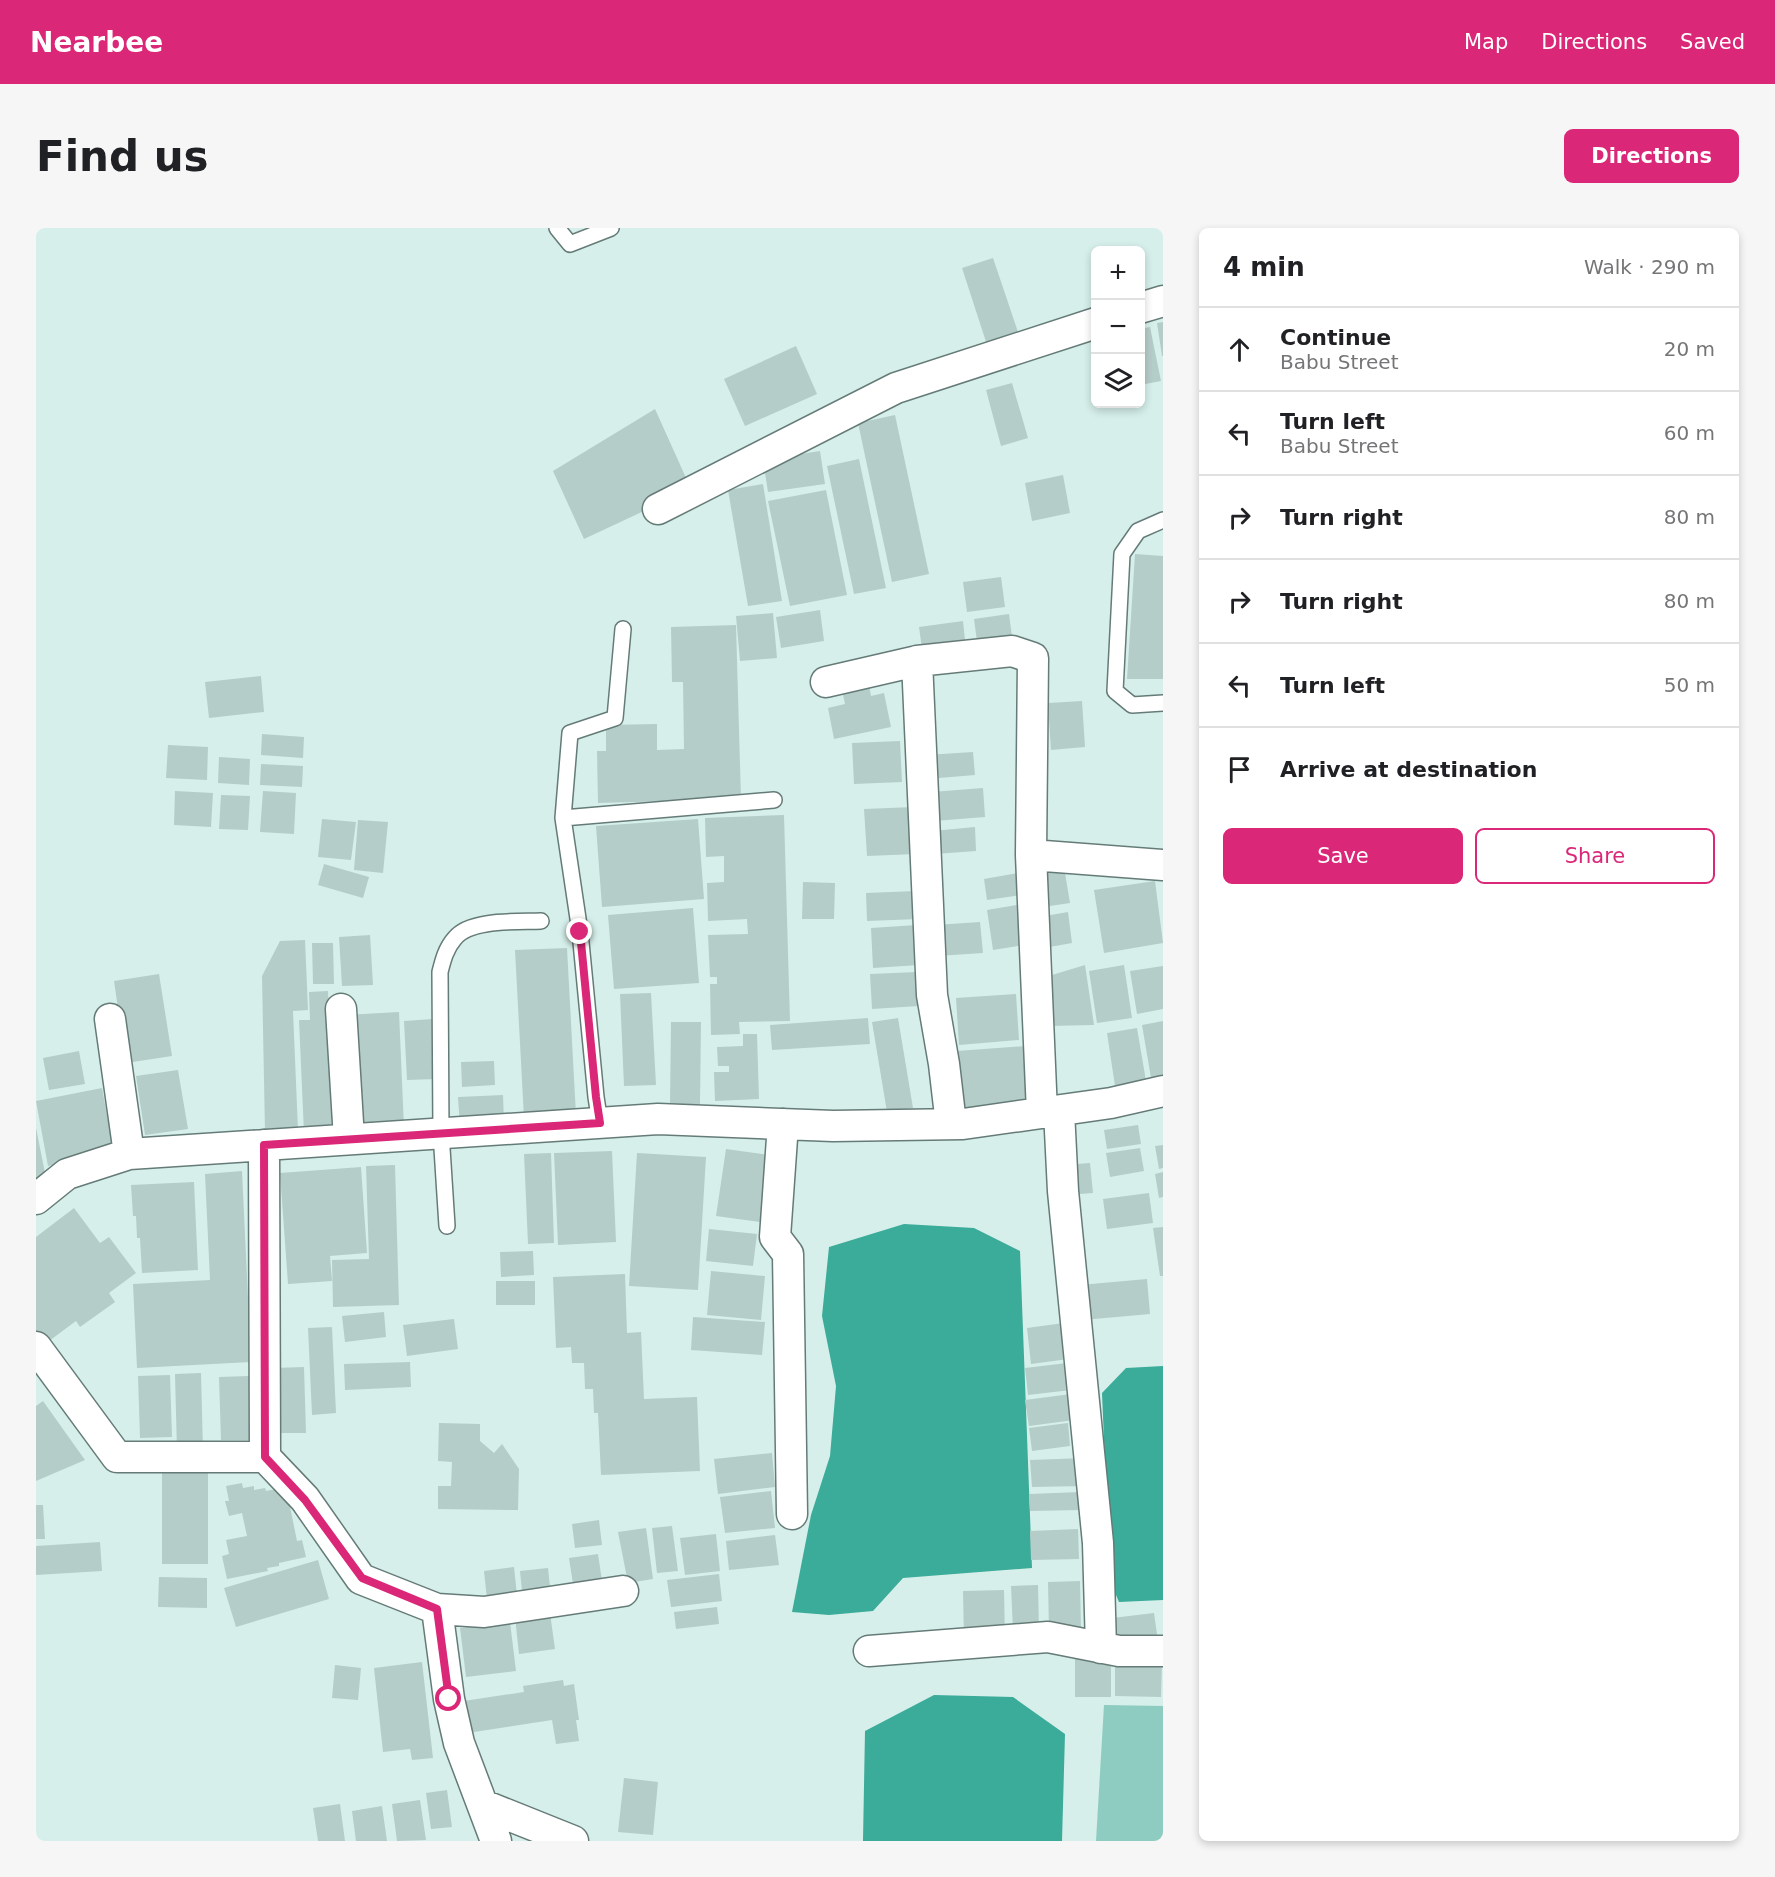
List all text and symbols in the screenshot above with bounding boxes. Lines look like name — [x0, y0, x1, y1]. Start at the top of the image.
text: Nearbee — [30, 26, 163, 59]
text: Map — [1464, 30, 1508, 54]
text: Directions — [1541, 30, 1647, 54]
text: Saved — [1680, 30, 1745, 54]
button: Directions — [1564, 129, 1739, 183]
text: Find us — [36, 132, 209, 181]
map controls — [1091, 246, 1145, 408]
button: + — [1091, 246, 1145, 300]
text: 4 min — [1223, 252, 1305, 282]
text: Walk · 290 m — [1584, 255, 1715, 279]
button: − — [1091, 300, 1145, 354]
text: Continue — [1280, 325, 1391, 350]
icon: ahead — [1223, 333, 1256, 366]
text: 20 m — [1664, 337, 1715, 361]
text: Babu Street — [1280, 350, 1398, 374]
button: layers — [1091, 354, 1145, 408]
text: Turn left — [1280, 409, 1385, 434]
icon: left — [1223, 417, 1256, 450]
text: 60 m — [1664, 421, 1715, 445]
text: Babu Street — [1280, 434, 1398, 458]
icon: right — [1223, 501, 1256, 534]
text: Turn right — [1280, 505, 1403, 530]
text: 80 m — [1664, 505, 1715, 529]
icon: right — [1223, 585, 1256, 618]
text: Turn right — [1280, 589, 1403, 614]
text: 80 m — [1664, 589, 1715, 613]
icon: left — [1223, 669, 1256, 702]
text: Turn left — [1280, 673, 1385, 698]
text: 50 m — [1664, 673, 1715, 697]
icon: arrive — [1223, 753, 1256, 786]
text: Arrive at destination — [1280, 757, 1537, 782]
button: Save — [1223, 828, 1463, 884]
button: Share — [1475, 828, 1715, 884]
route end — [566, 918, 592, 944]
route start — [435, 1685, 461, 1711]

